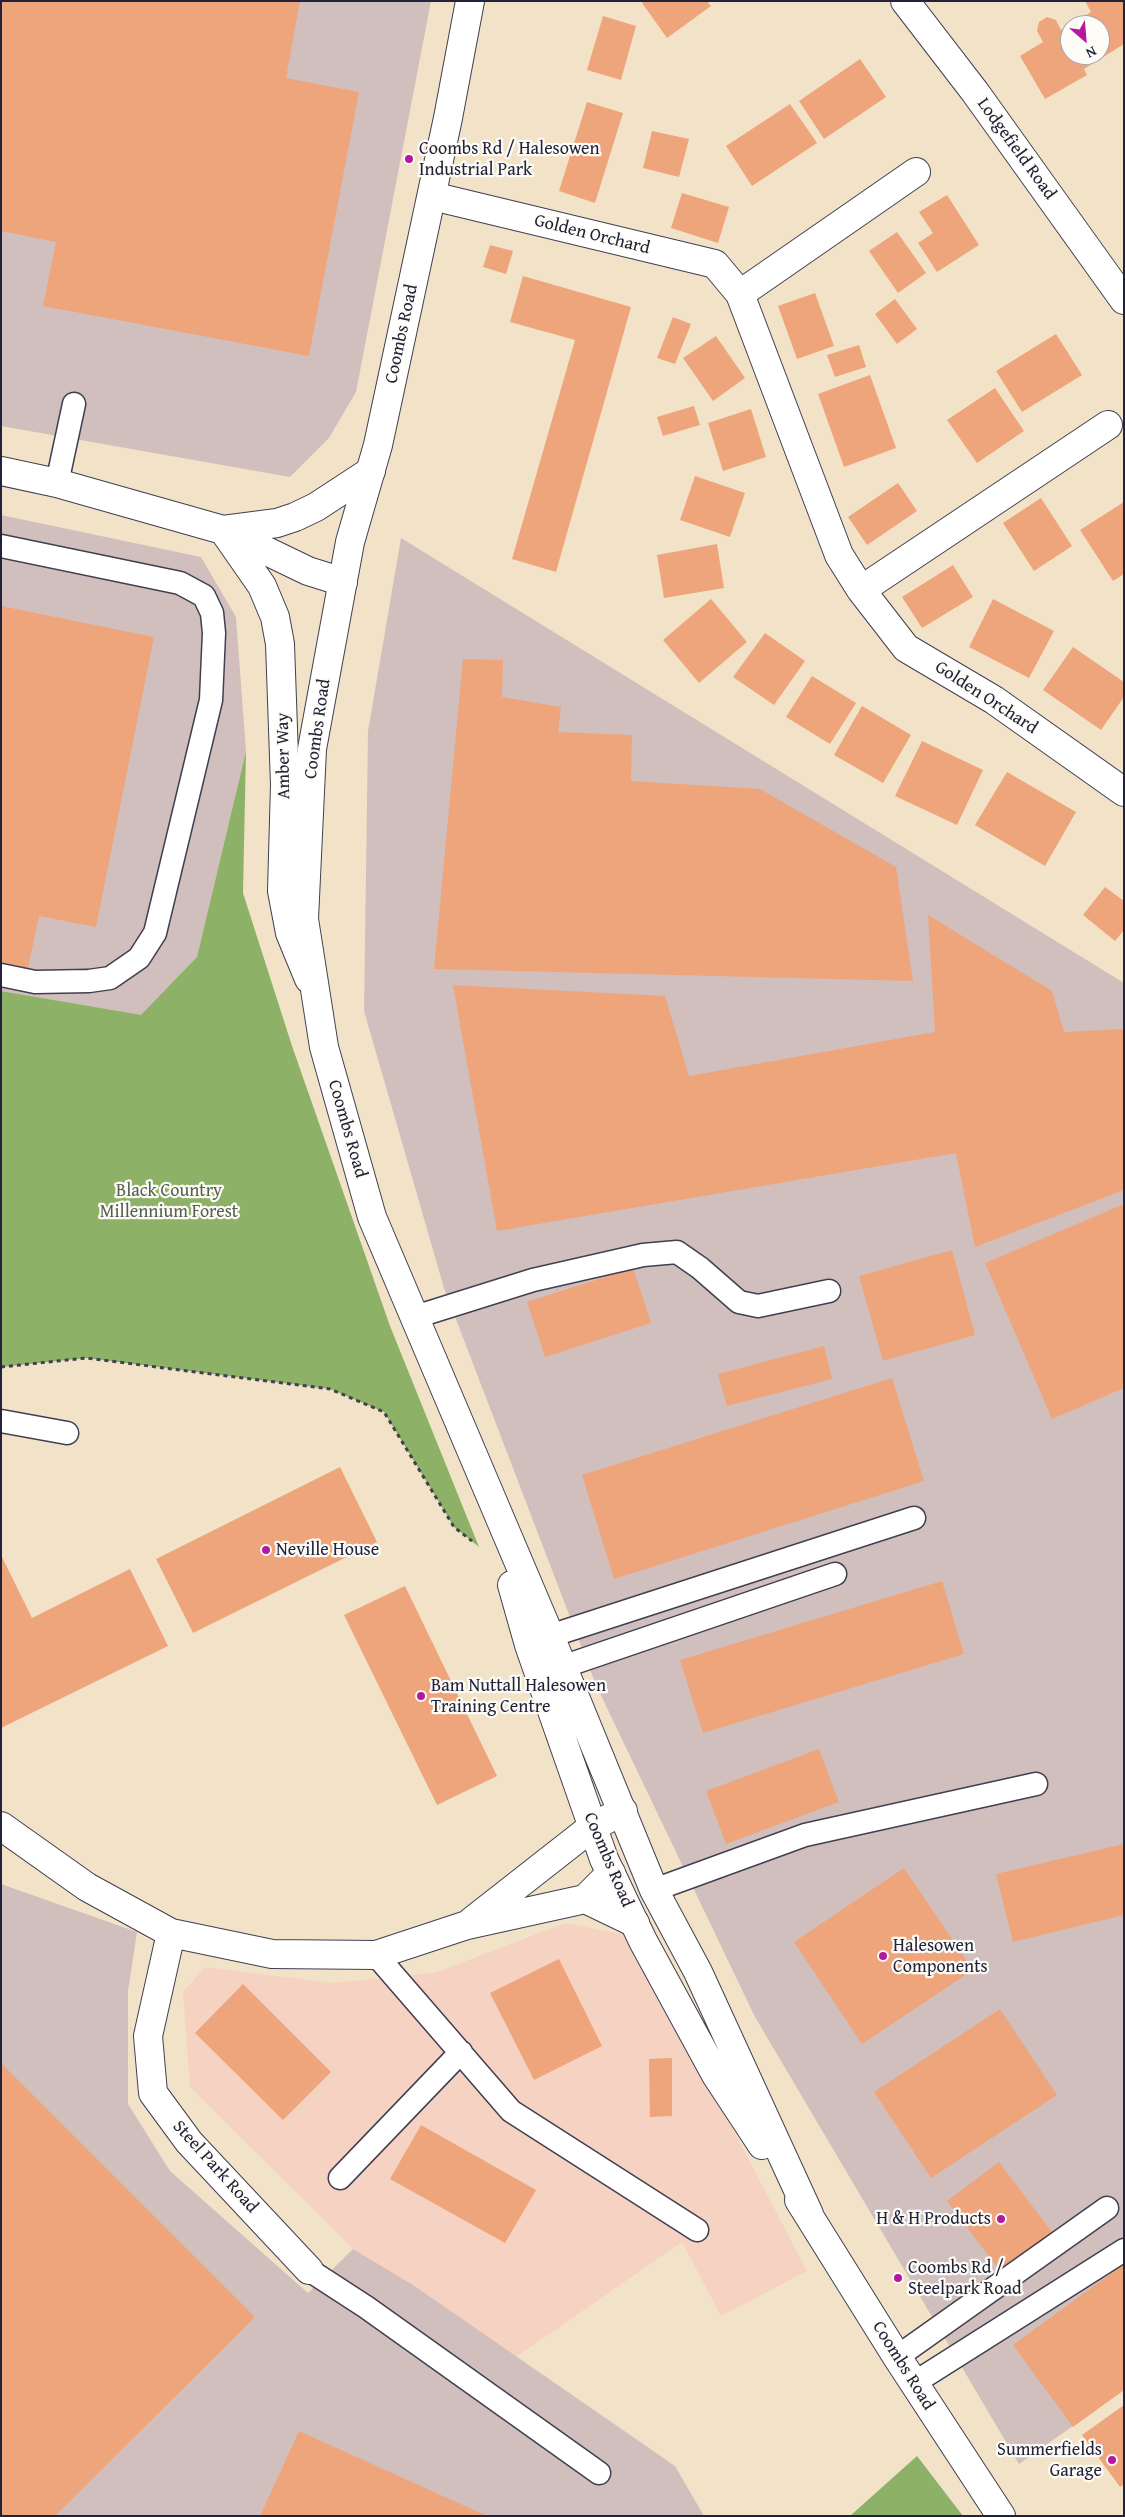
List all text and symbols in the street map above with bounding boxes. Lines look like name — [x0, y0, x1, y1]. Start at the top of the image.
north arrow — [1060, 15, 1110, 65]
text: N — [1083, 41, 1100, 64]
street label: Lodgefield Road — [972, 94, 1060, 204]
place label: Coombs Rd / Halesowen Industrial Park — [419, 138, 600, 180]
marker: Coombs Rd / Halesowen Industrial Park — [403, 153, 415, 165]
street label: Golden Orchard — [532, 210, 652, 260]
street label: Coombs Road — [381, 282, 423, 386]
street label: Golden Orchard — [931, 657, 1041, 739]
street label: Coombs Road — [300, 678, 336, 780]
street label: Amber Way — [272, 712, 296, 800]
street label: Coombs Road — [323, 1078, 371, 1180]
park label: Black Country Millennium Forest — [100, 1180, 238, 1222]
place label: Neville House — [276, 1539, 379, 1561]
marker: Neville House — [260, 1544, 272, 1556]
place label: Bam Nuttall Halesowen Training Centre — [431, 1675, 606, 1718]
marker: Bam Nuttall Halesowen Training Centre — [415, 1690, 427, 1702]
street label: Coombs Road — [578, 1809, 638, 1911]
place label: Halesowen Components — [893, 1935, 988, 1978]
marker: Halesowen Components — [877, 1950, 889, 1962]
street label: Steel Park Road — [168, 2116, 262, 2218]
place label: H & H Products — [876, 2208, 991, 2230]
marker: H & H Products — [995, 2213, 1007, 2225]
place label: Coombs Rd / Steelpark Road — [908, 2257, 1021, 2300]
marker: Coombs Rd / Steelpark Road — [892, 2272, 904, 2284]
street label: Coombs Road — [867, 2317, 939, 2415]
place label: Summerfields Garage — [997, 2439, 1102, 2482]
marker: Summerfields Garage — [1106, 2454, 1118, 2466]

